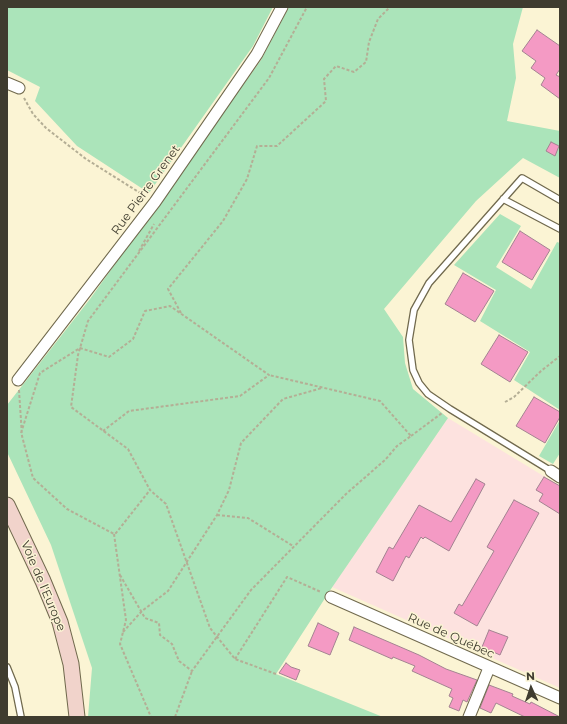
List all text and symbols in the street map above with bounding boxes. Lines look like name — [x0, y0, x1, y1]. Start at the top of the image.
street label: Rue Pierre Grenet — [109, 142, 183, 238]
street label: Voie de l'Europe — [17, 539, 69, 633]
street label: Rue de Québec — [406, 610, 496, 662]
north arrow — [511, 668, 551, 708]
text: N — [526, 669, 535, 683]

